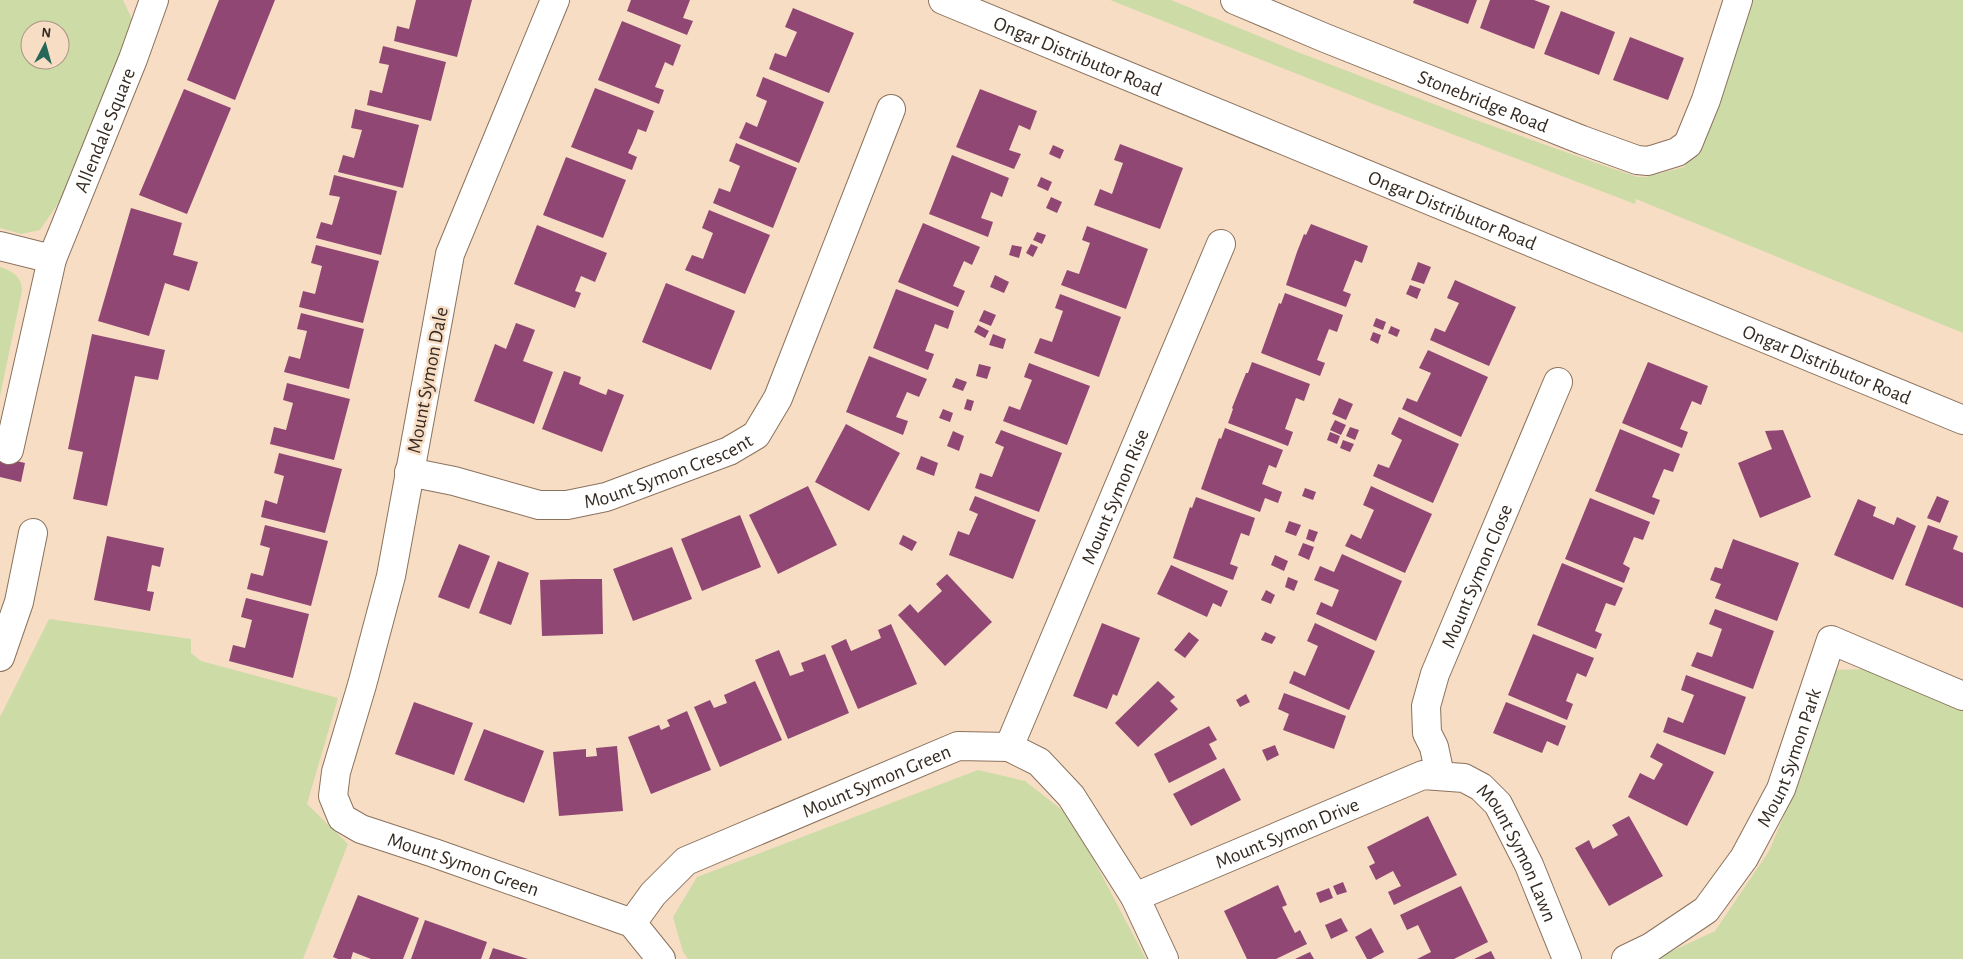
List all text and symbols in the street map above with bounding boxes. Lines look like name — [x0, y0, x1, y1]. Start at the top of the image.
street label: Ongar Distributor Road — [991, 13, 1165, 100]
north arrow — [20, 20, 70, 70]
text: N — [41, 26, 52, 41]
street label: Allendale Square — [71, 65, 139, 195]
street label: Stonebridge Road — [1415, 67, 1551, 137]
street label: Ongar Distributor Road — [1365, 167, 1539, 254]
street label: Mount Symon Dale — [404, 305, 452, 455]
street label: Ongar Distributor Road — [1740, 321, 1914, 408]
street label: Mount Symon Rise — [1078, 426, 1153, 567]
street label: Mount Symon Crescent — [582, 430, 757, 512]
street label: Mount Symon Close — [1438, 501, 1516, 651]
street label: Mount Symon Park — [1754, 686, 1825, 830]
street label: Mount Symon Green — [800, 741, 954, 822]
street label: Mount Symon Lawn — [1473, 780, 1560, 925]
street label: Mount Symon Drive — [1213, 794, 1362, 873]
street label: Mount Symon Green — [385, 829, 542, 900]

